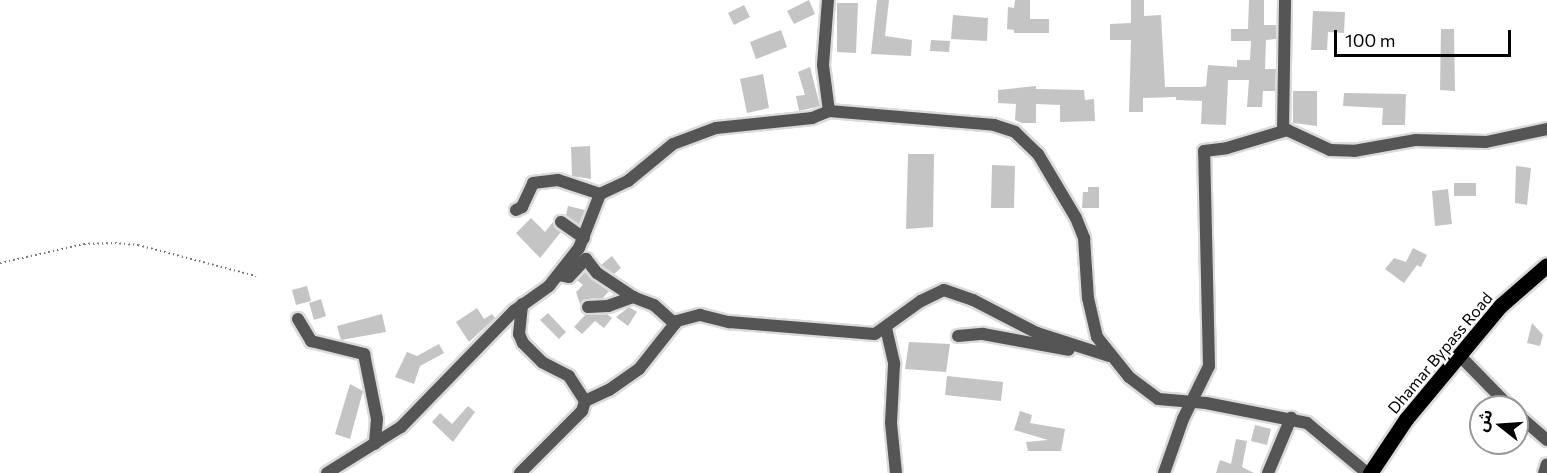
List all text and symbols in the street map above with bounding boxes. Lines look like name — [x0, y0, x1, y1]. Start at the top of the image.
scale bar — [1337, 18, 1514, 56]
text: 100 m — [1345, 29, 1395, 51]
street label: Dhamar Bypass Road — [1384, 288, 1496, 418]
north arrow — [1469, 395, 1529, 455]
text: ش — [1471, 407, 1496, 433]

